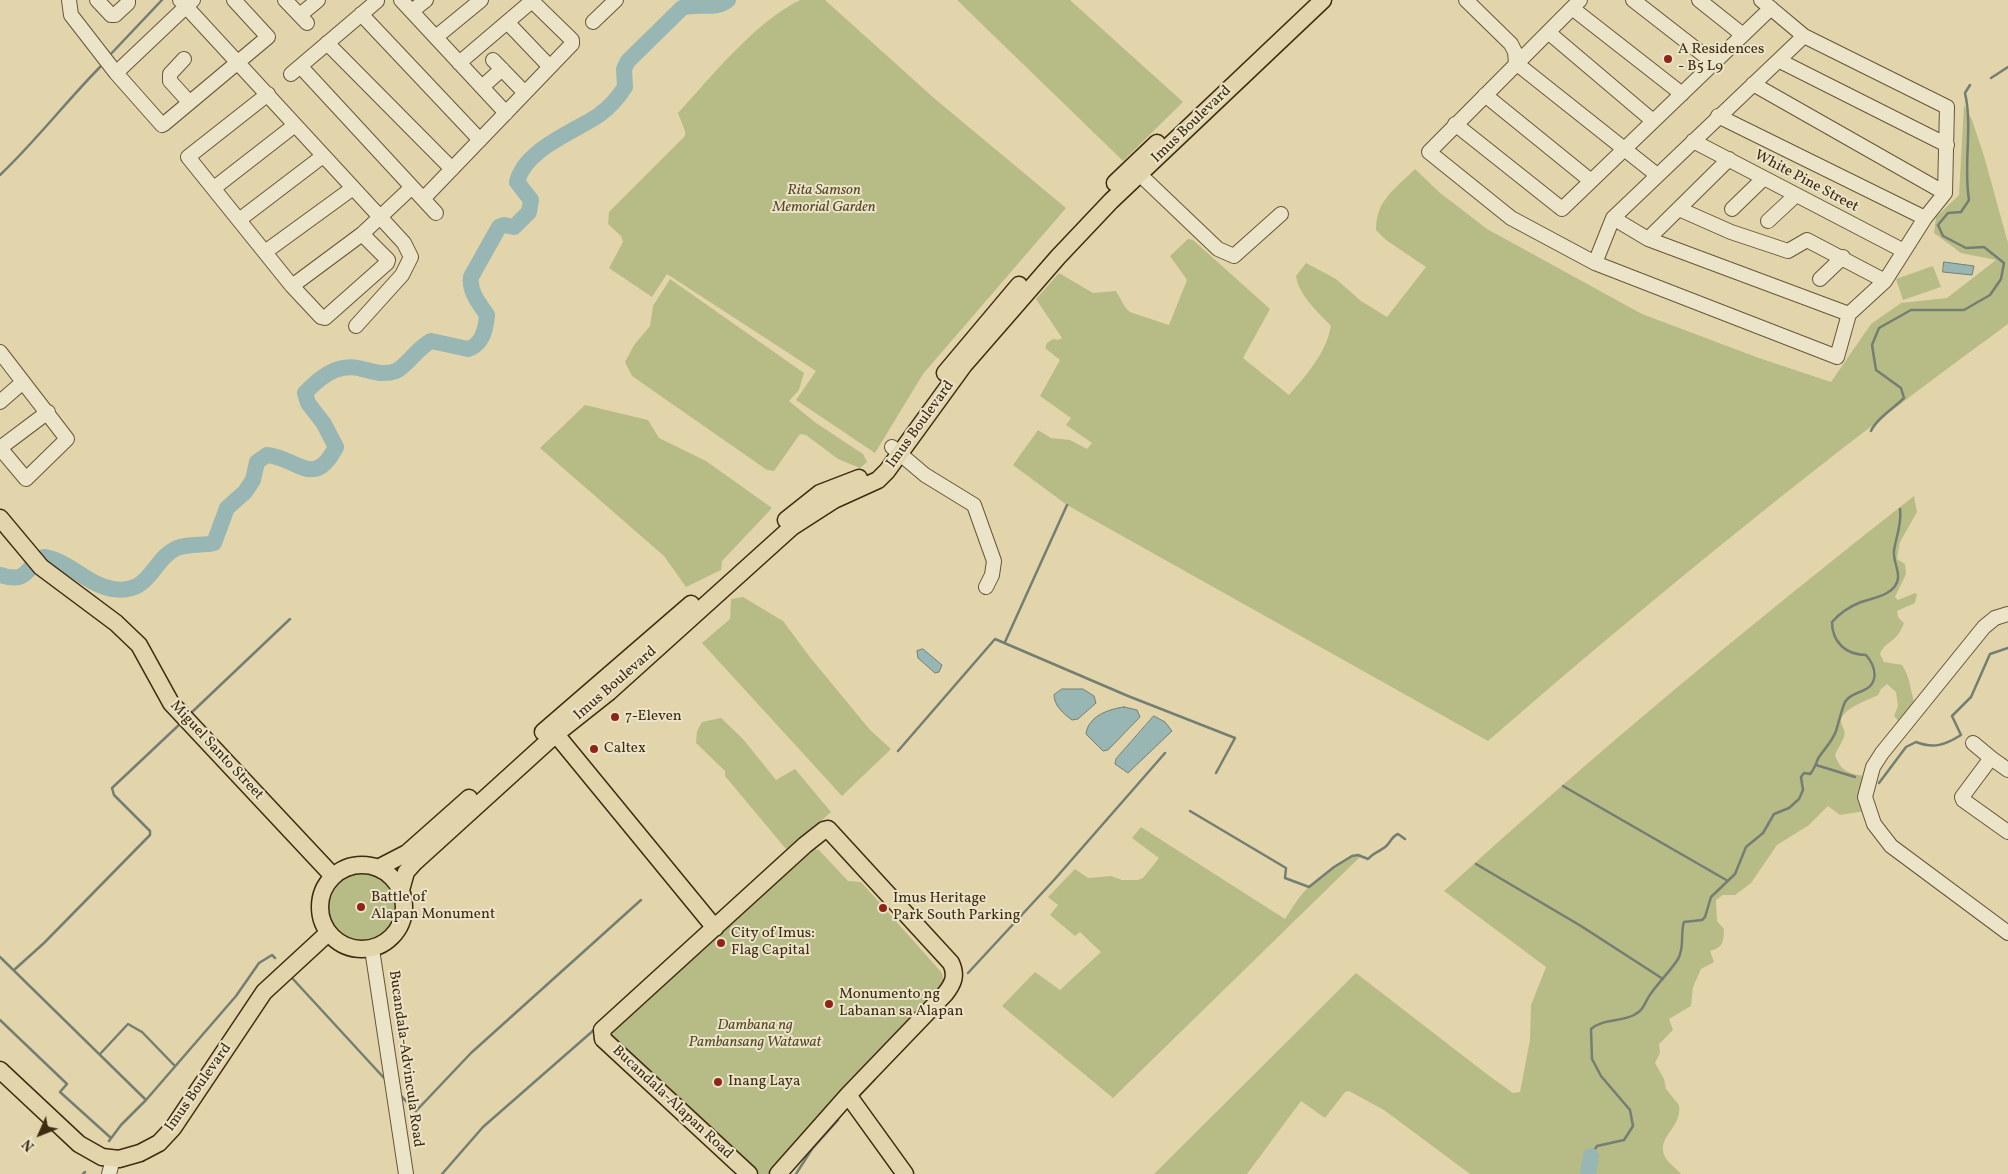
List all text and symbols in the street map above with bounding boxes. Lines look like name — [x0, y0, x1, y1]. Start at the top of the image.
place label: A Residences - B5 L9 — [1678, 41, 1764, 76]
marker: A Residences - B5 L9 — [1662, 53, 1674, 65]
street label: Imus Boulevard — [1148, 82, 1236, 168]
street label: White Pine Street — [1751, 147, 1861, 217]
park label: Rita Samson Memorial Garden — [773, 182, 875, 217]
street label: Imus Boulevard — [883, 378, 959, 472]
street label: Imus Boulevard — [571, 643, 661, 725]
street label: Miguel Santo Street — [165, 698, 267, 804]
place label: 7-Eleven — [625, 708, 682, 726]
marker: 7-Eleven — [609, 711, 621, 723]
place label: Caltex — [604, 740, 646, 758]
marker: Caltex — [588, 743, 600, 755]
place label: Battle of Alapan Monument — [371, 889, 495, 924]
place label: Imus Heritage Park South Parking — [893, 890, 1020, 925]
marker: Battle of Alapan Monument — [355, 901, 367, 913]
marker: Imus Heritage Park South Parking — [877, 902, 889, 914]
place label: City of Imus: Flag Capital — [731, 925, 815, 960]
marker: City of Imus: Flag Capital — [715, 937, 727, 949]
street label: Bucandala-Advincula Road — [384, 969, 426, 1149]
place label: Monumento ng Labanan sa Alapan — [839, 986, 963, 1021]
marker: Monumento ng Labanan sa Alapan — [823, 998, 835, 1010]
park label: Dambana ng Pambansang Watawat — [689, 1017, 821, 1052]
street label: Imus Boulevard — [162, 1040, 236, 1136]
street label: Bucandala-Alapan Road — [608, 1042, 736, 1164]
place label: Inang Laya — [728, 1073, 800, 1091]
marker: Inang Laya — [712, 1076, 724, 1088]
north arrow — [15, 1109, 65, 1159]
text: N — [18, 1135, 39, 1155]

